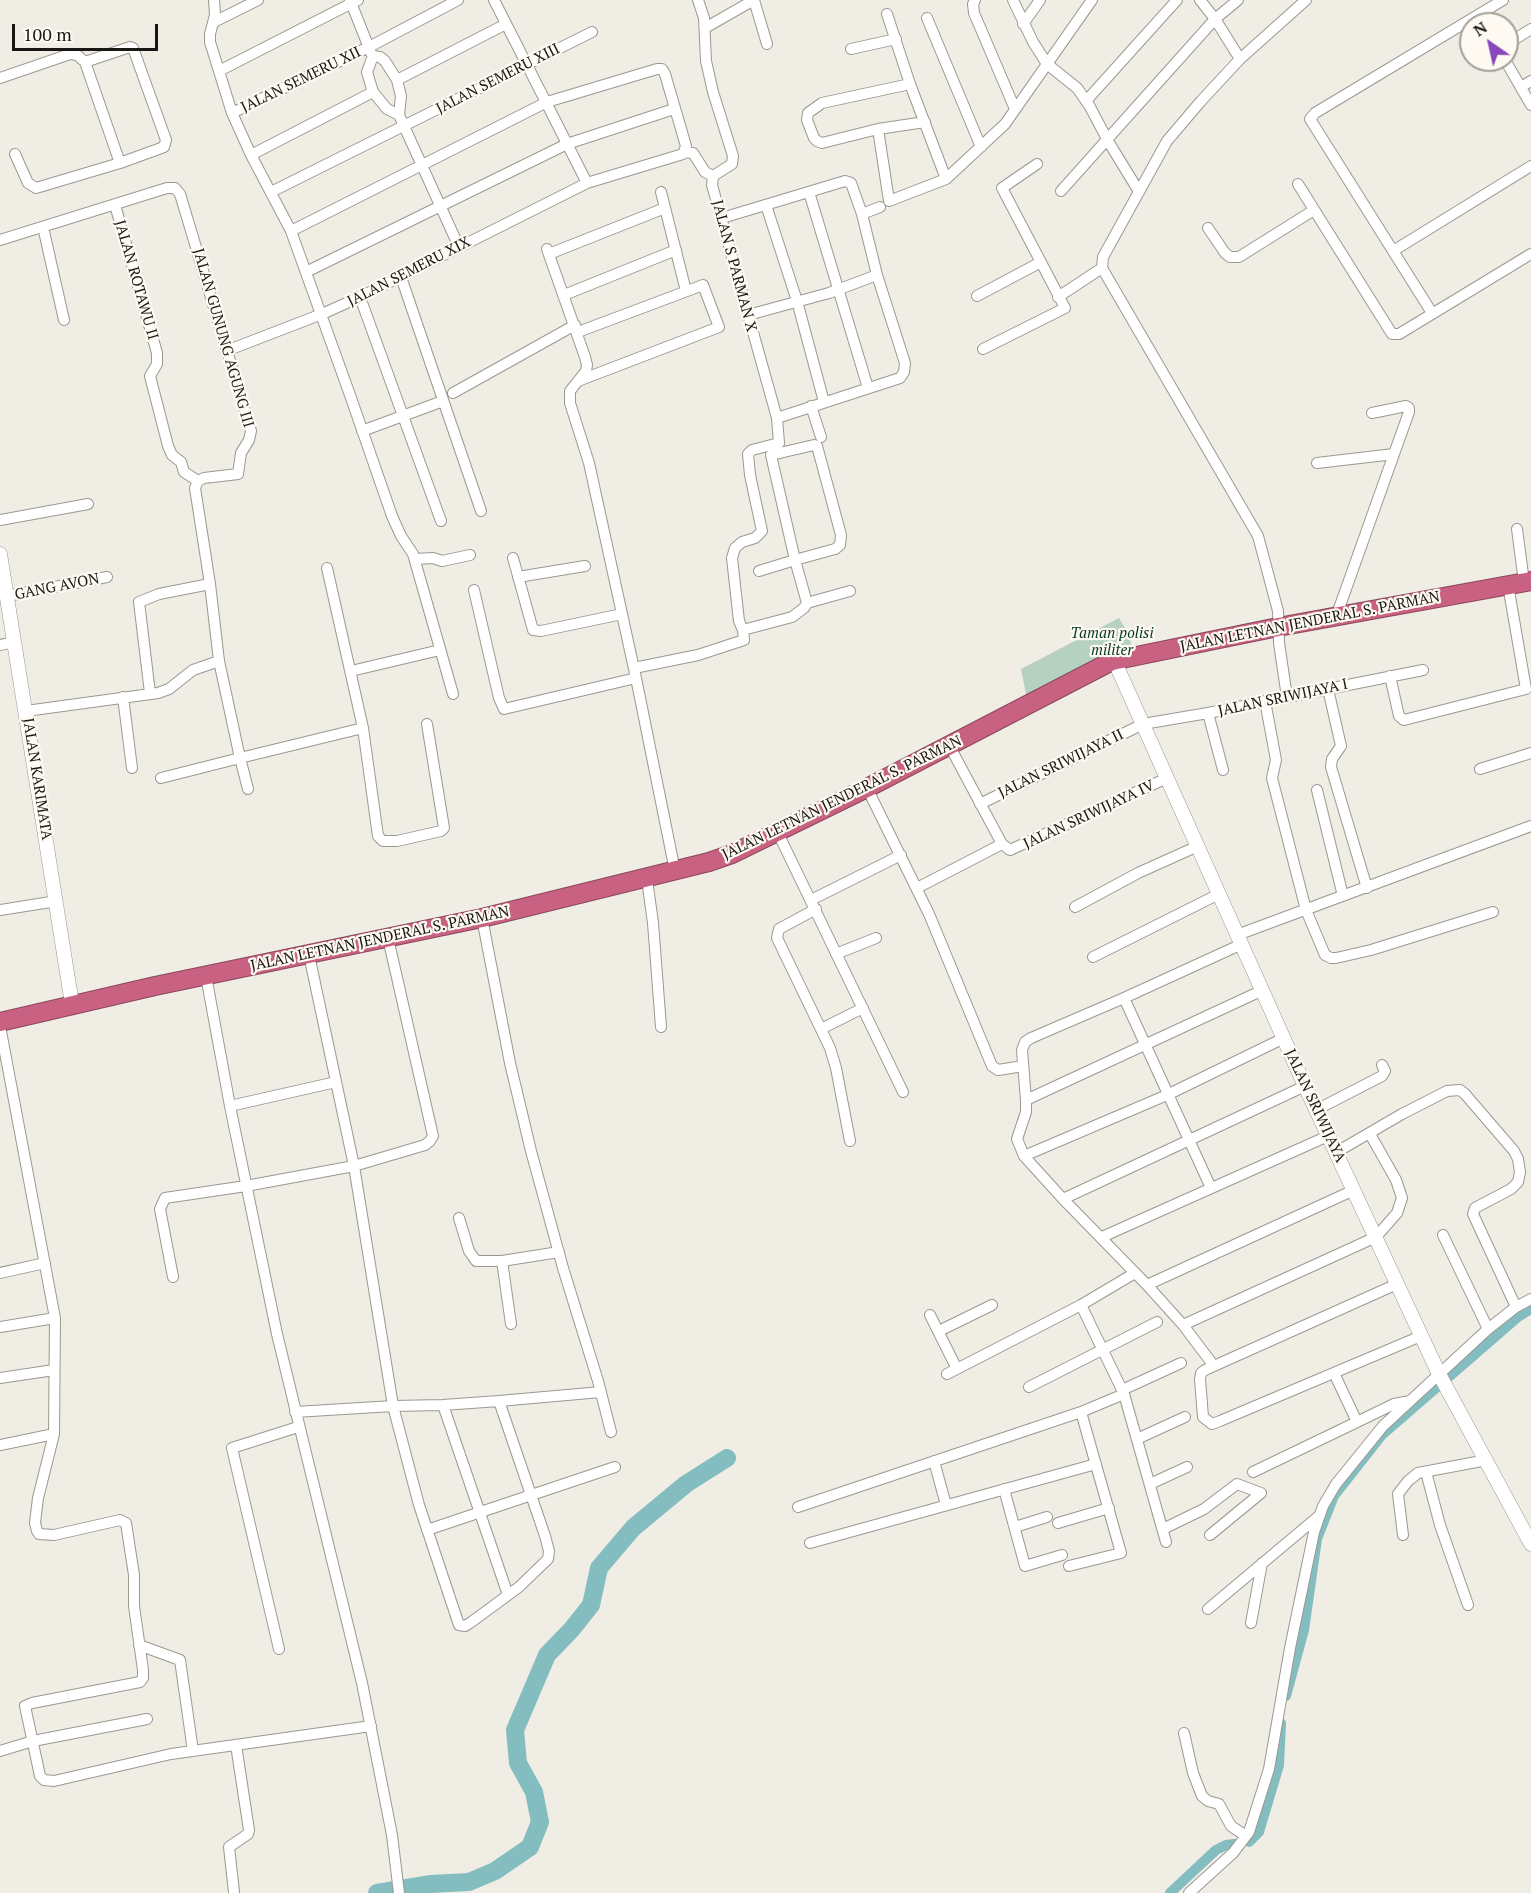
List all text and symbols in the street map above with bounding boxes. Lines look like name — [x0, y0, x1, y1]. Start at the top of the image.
scale bar — [15, 12, 160, 50]
north arrow — [1459, 12, 1519, 72]
text: N — [1469, 16, 1491, 41]
text: 100 m — [23, 22, 72, 46]
street label: JALAN SEMERU XIII — [433, 40, 563, 118]
street label: JALAN SEMERU XII — [238, 43, 364, 117]
street label: JALAN S PARMAN X — [708, 198, 760, 334]
street label: JALAN ROTAWU II — [110, 218, 162, 342]
street label: JALAN SEMERU XIX — [344, 233, 474, 311]
street label: JALAN GUNUNG AGUNG III — [189, 246, 257, 430]
street label: GANG AVON — [13, 570, 101, 604]
street label: JALAN LETNAN JENDERAL S. PARMAN — [1179, 588, 1441, 656]
park label: Taman polisi militer — [1070, 625, 1154, 660]
street label: JALAN SRIWIJAYA I — [1217, 675, 1349, 721]
street label: JALAN KARIMATA — [18, 717, 56, 841]
street label: JALAN SRIWIJAYA II — [995, 726, 1127, 802]
street label: JALAN LETNAN JENDERAL S. PARMAN — [719, 732, 965, 864]
street label: JALAN SRIWIJAYA IV — [1021, 777, 1157, 853]
street label: JALAN LETNAN JENDERAL S. PARMAN — [249, 903, 511, 975]
street label: JALAN SRIWIJAYA — [1281, 1046, 1349, 1166]

